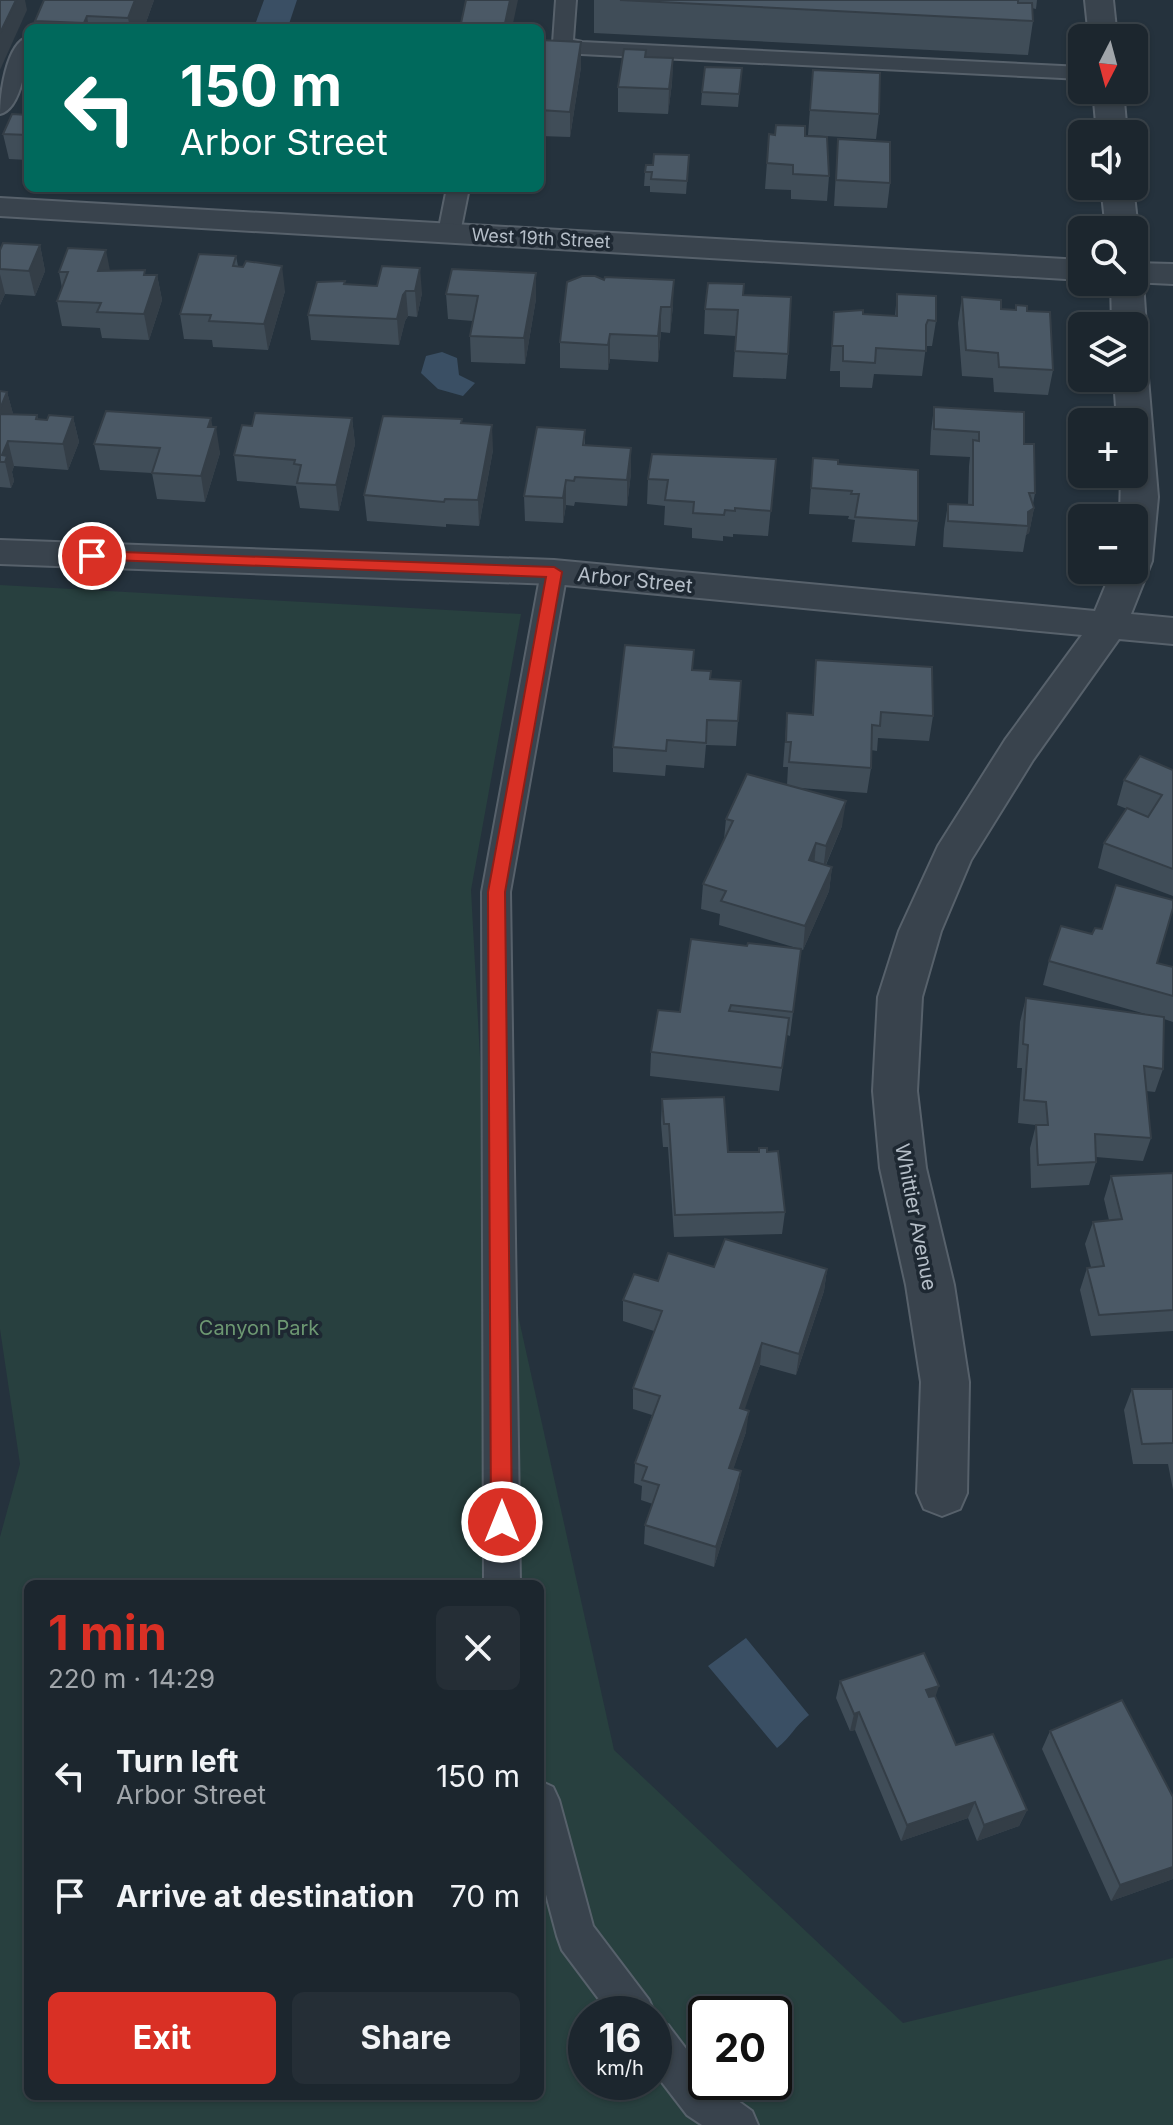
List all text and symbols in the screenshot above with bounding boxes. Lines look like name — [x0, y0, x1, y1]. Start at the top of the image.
north arrow — [1068, 24, 1148, 104]
map controls — [1068, 24, 1148, 584]
text: 150 m — [180, 52, 342, 120]
icon: left — [48, 56, 152, 160]
text: Arbor Street — [180, 120, 388, 164]
button: sound — [1068, 120, 1148, 200]
button: search — [1068, 216, 1148, 296]
street label: West 19th Street — [471, 224, 611, 252]
button: layers — [1068, 312, 1148, 392]
button: + — [1068, 408, 1148, 488]
button: − — [1068, 504, 1148, 584]
pin — [58, 522, 126, 590]
icon: arrive — [70, 534, 114, 578]
street label: Arbor Street — [576, 562, 694, 598]
street label: Whittier Avenue — [890, 1142, 942, 1292]
park label: Canyon Park — [199, 1316, 319, 1340]
position arrow — [460, 1480, 544, 1564]
text: 1 min — [48, 1603, 167, 1662]
button: close — [436, 1606, 520, 1690]
text: 220 m · 14:29 — [48, 1663, 215, 1694]
text: Turn left — [116, 1743, 238, 1779]
icon: left — [48, 1754, 92, 1798]
text: 150 m — [436, 1758, 520, 1794]
text: Arbor Street — [116, 1779, 266, 1810]
icon: arrive — [48, 1874, 92, 1918]
text: Arrive at destination — [116, 1878, 414, 1914]
text: 70 m — [450, 1878, 520, 1914]
button: Exit — [48, 1992, 276, 2084]
button: Share — [292, 1992, 520, 2084]
speed limit sign: 20 — [688, 1996, 792, 2100]
text: 16 — [598, 2013, 642, 2062]
text: km/h — [596, 2056, 644, 2080]

